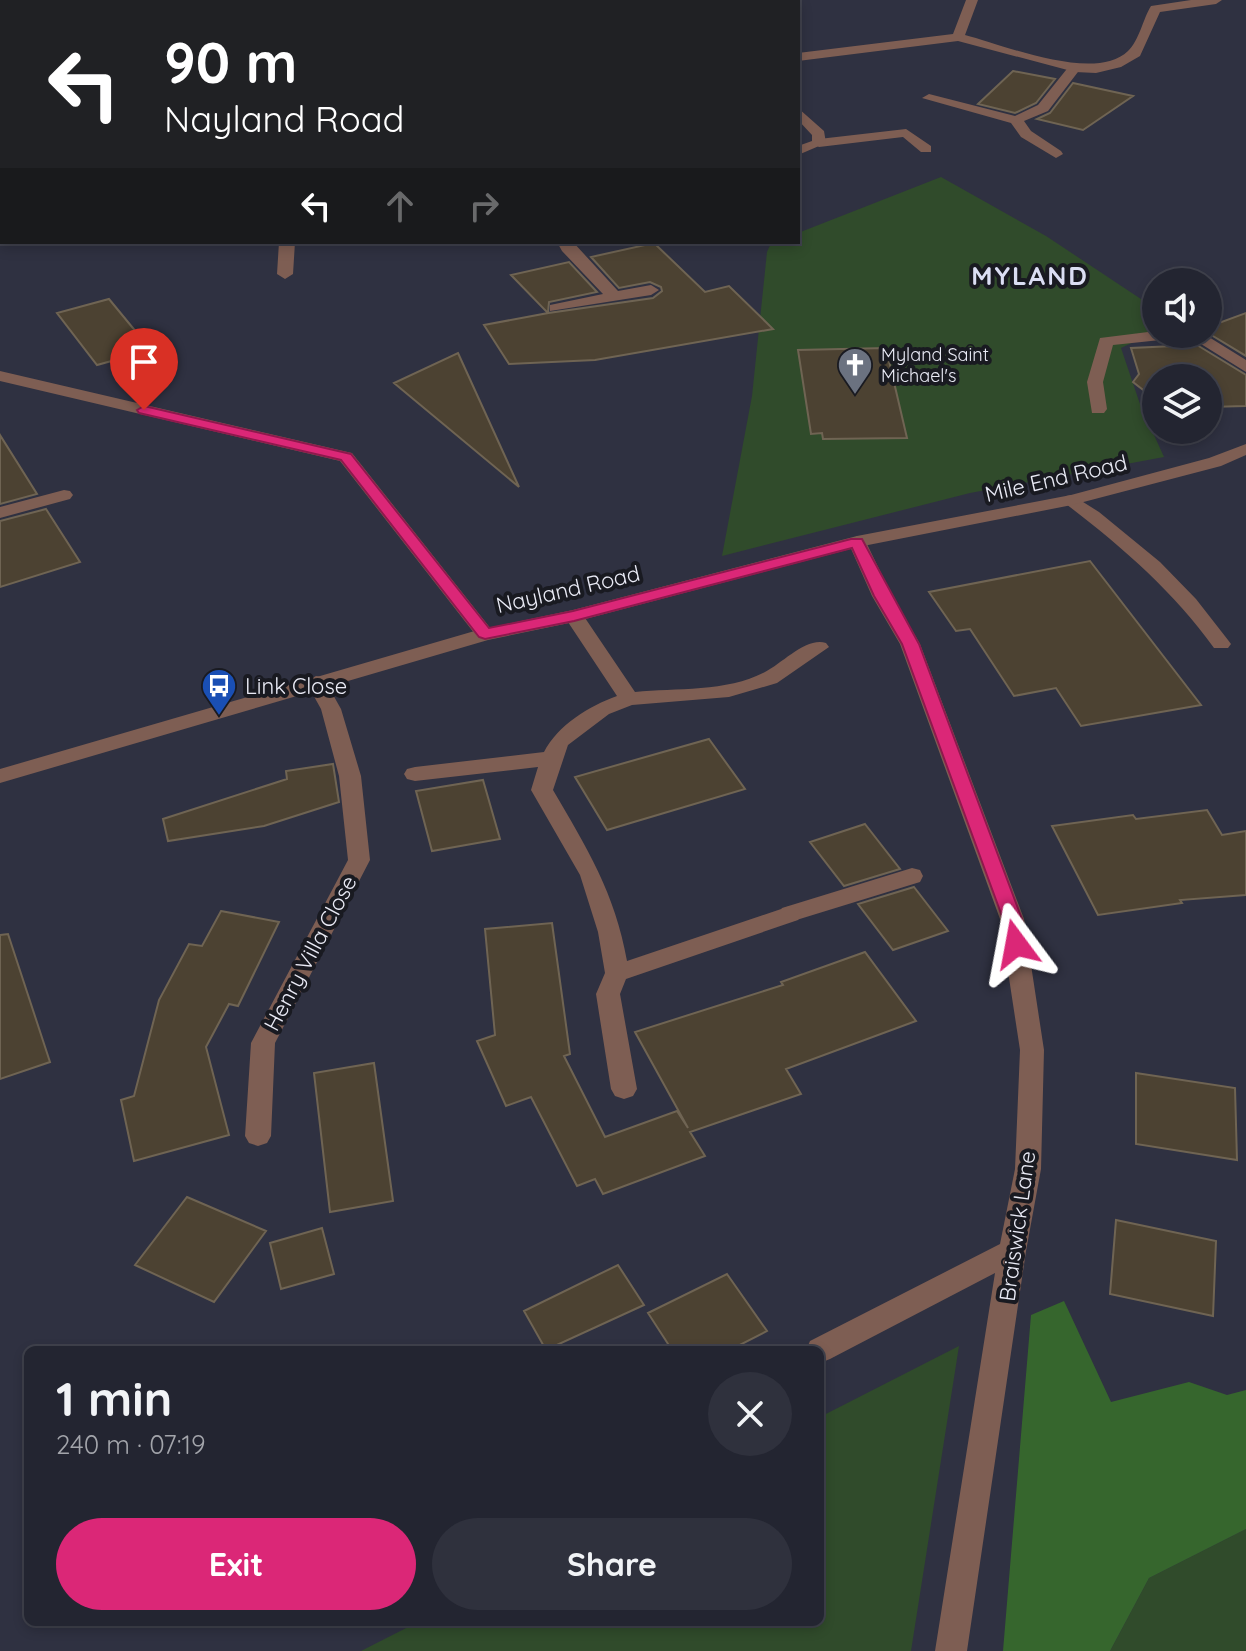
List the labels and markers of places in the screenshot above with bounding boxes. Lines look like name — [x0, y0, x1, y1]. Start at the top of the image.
pin — [110, 328, 178, 410]
place label: Myland Saint Michael's — [881, 343, 989, 387]
church icon: Myland Saint Michael's — [836, 346, 874, 396]
bus stop icon: Link Close — [200, 667, 238, 717]
place label: Link Close — [245, 672, 347, 700]

